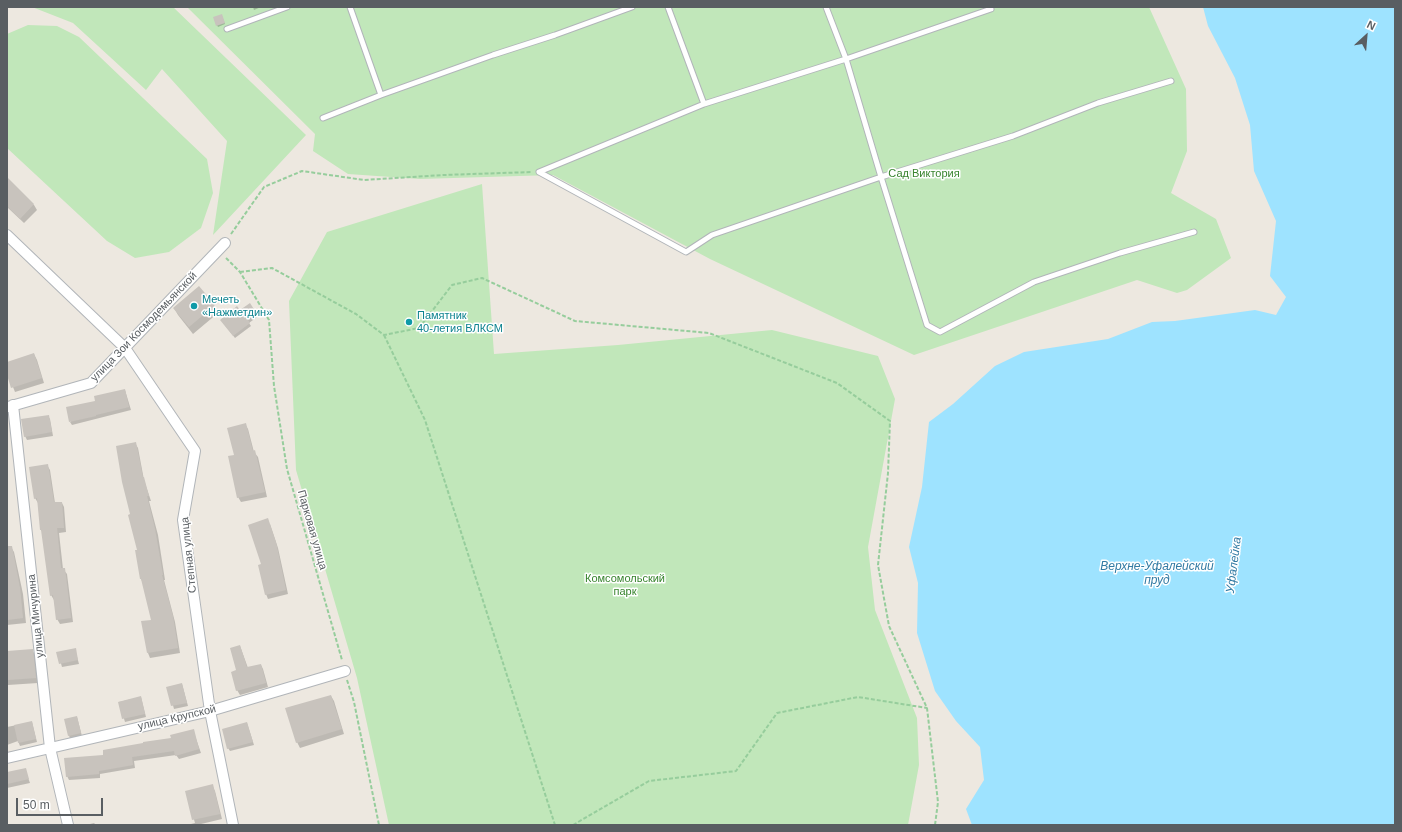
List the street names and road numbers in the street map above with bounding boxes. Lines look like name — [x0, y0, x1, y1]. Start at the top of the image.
street label: улица Зои Космодемьянской — [88, 269, 200, 385]
street label: Парковая улица — [294, 489, 330, 571]
street label: Степная улица — [178, 516, 200, 594]
street label: улица Мичурина — [25, 573, 47, 659]
street label: улица Крупской — [137, 703, 217, 733]

